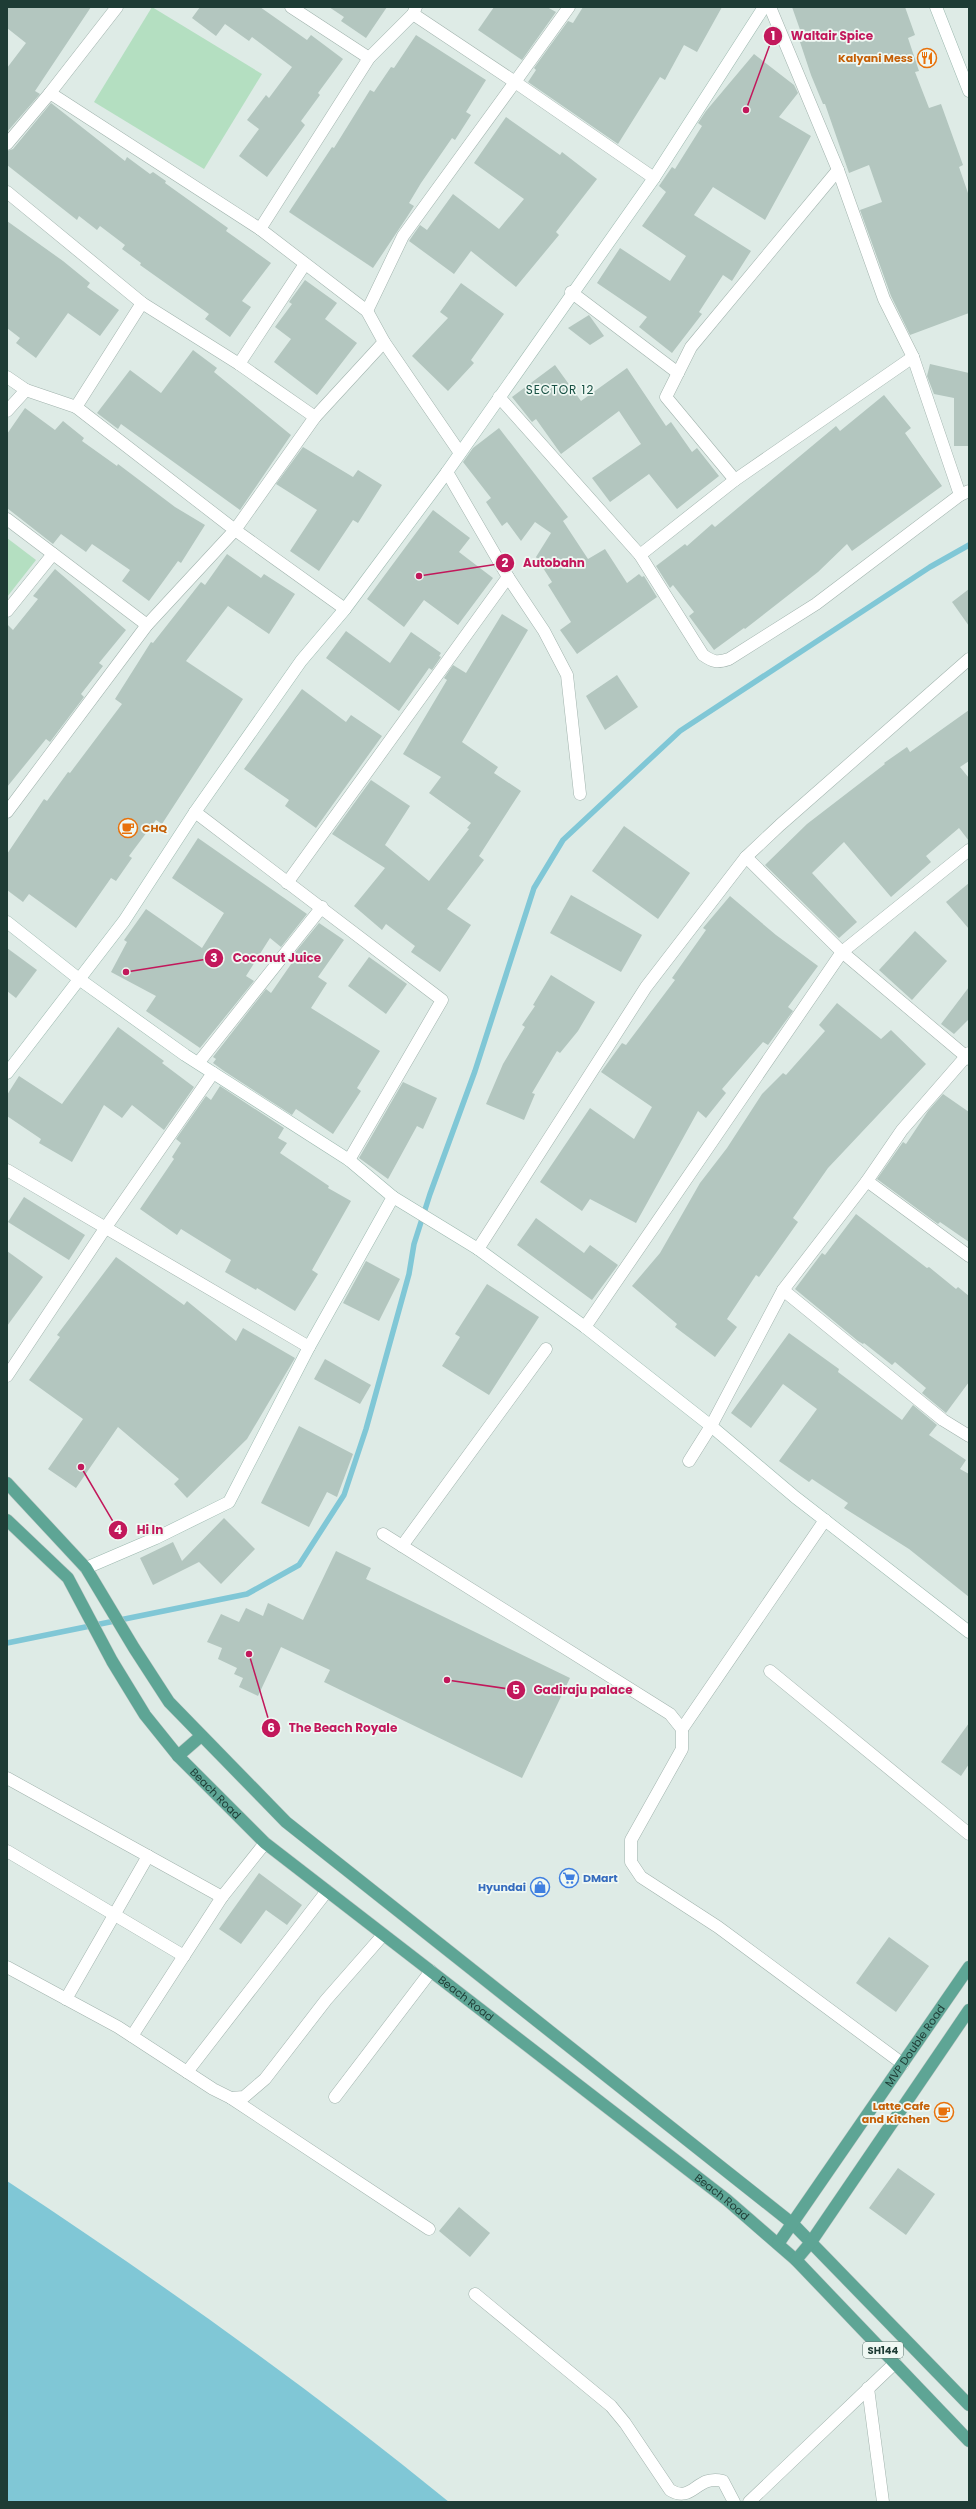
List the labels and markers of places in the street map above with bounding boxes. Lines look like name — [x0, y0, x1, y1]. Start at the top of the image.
callout: Waltair Spice — [763, 24, 881, 48]
restaurant icon: Kalyani Mess — [916, 47, 938, 69]
place label: Kalyani Mess — [838, 50, 913, 66]
callout: Autobahn — [495, 551, 593, 575]
cafe icon: CHQ — [117, 817, 139, 839]
place label: CHQ — [142, 820, 167, 836]
callout: Coconut Juice — [204, 946, 329, 970]
callout: Hi In — [108, 1518, 171, 1542]
callout: Gadiraju palace — [506, 1678, 641, 1702]
callout: The Beach Royale — [261, 1716, 406, 1740]
supermarket icon: DMart — [558, 1867, 580, 1889]
place label: DMart — [583, 1870, 618, 1886]
shop icon: Hyundai — [529, 1876, 551, 1898]
place label: Hyundai — [478, 1879, 526, 1895]
place label: Latte Cafe and Kitchen — [862, 2098, 930, 2127]
cafe icon: Latte Cafe and Kitchen — [933, 2101, 955, 2123]

